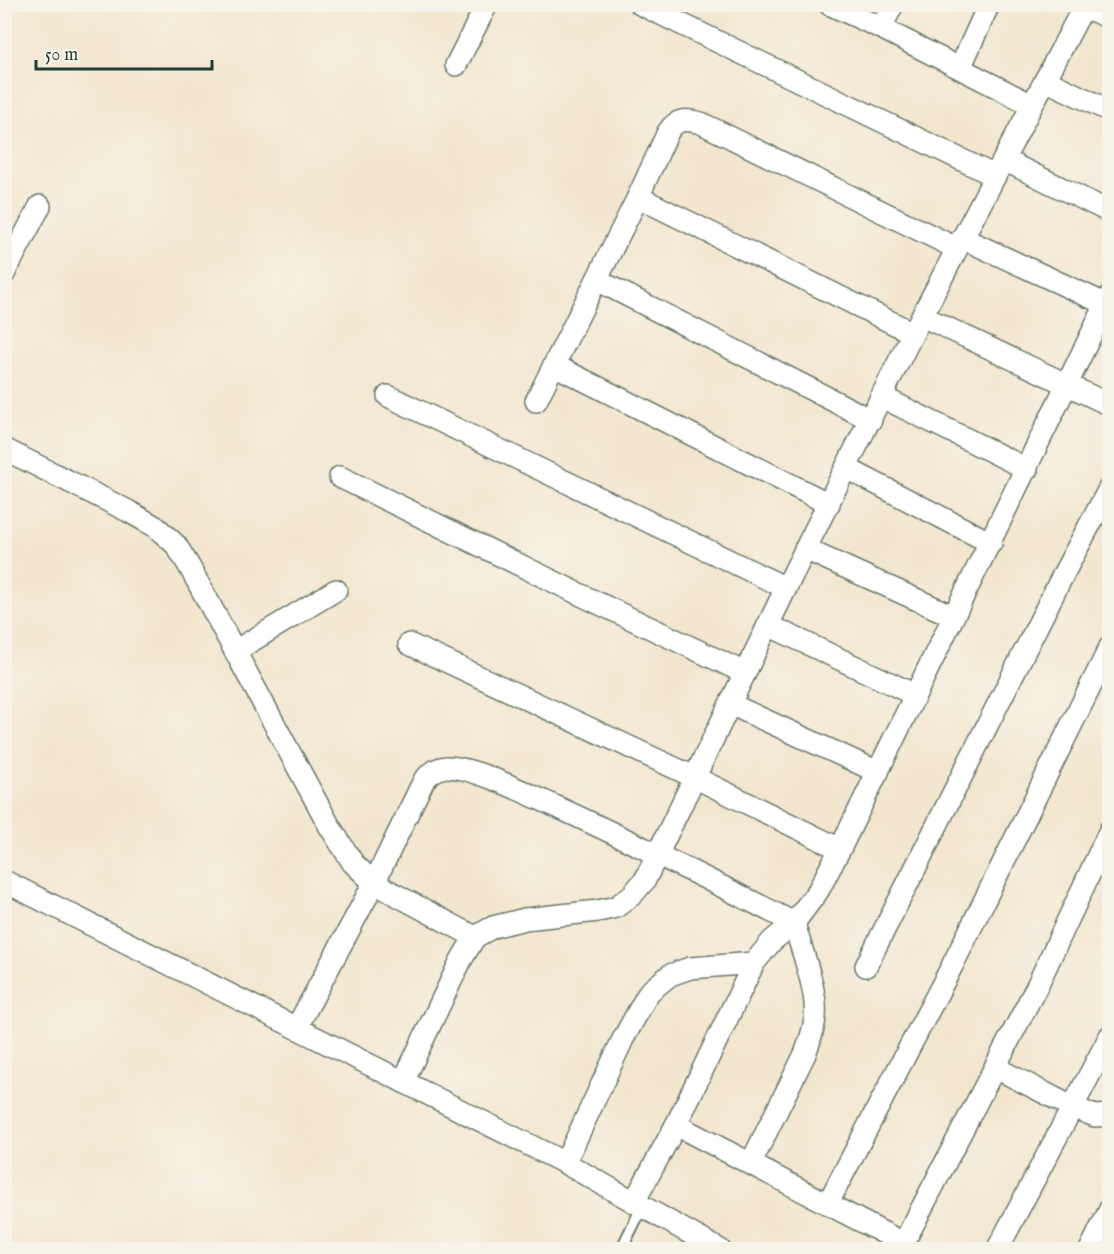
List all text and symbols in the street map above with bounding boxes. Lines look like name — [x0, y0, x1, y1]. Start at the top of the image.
scale bar — [36, 33, 212, 71]
text: 50 m — [45, 44, 78, 67]

